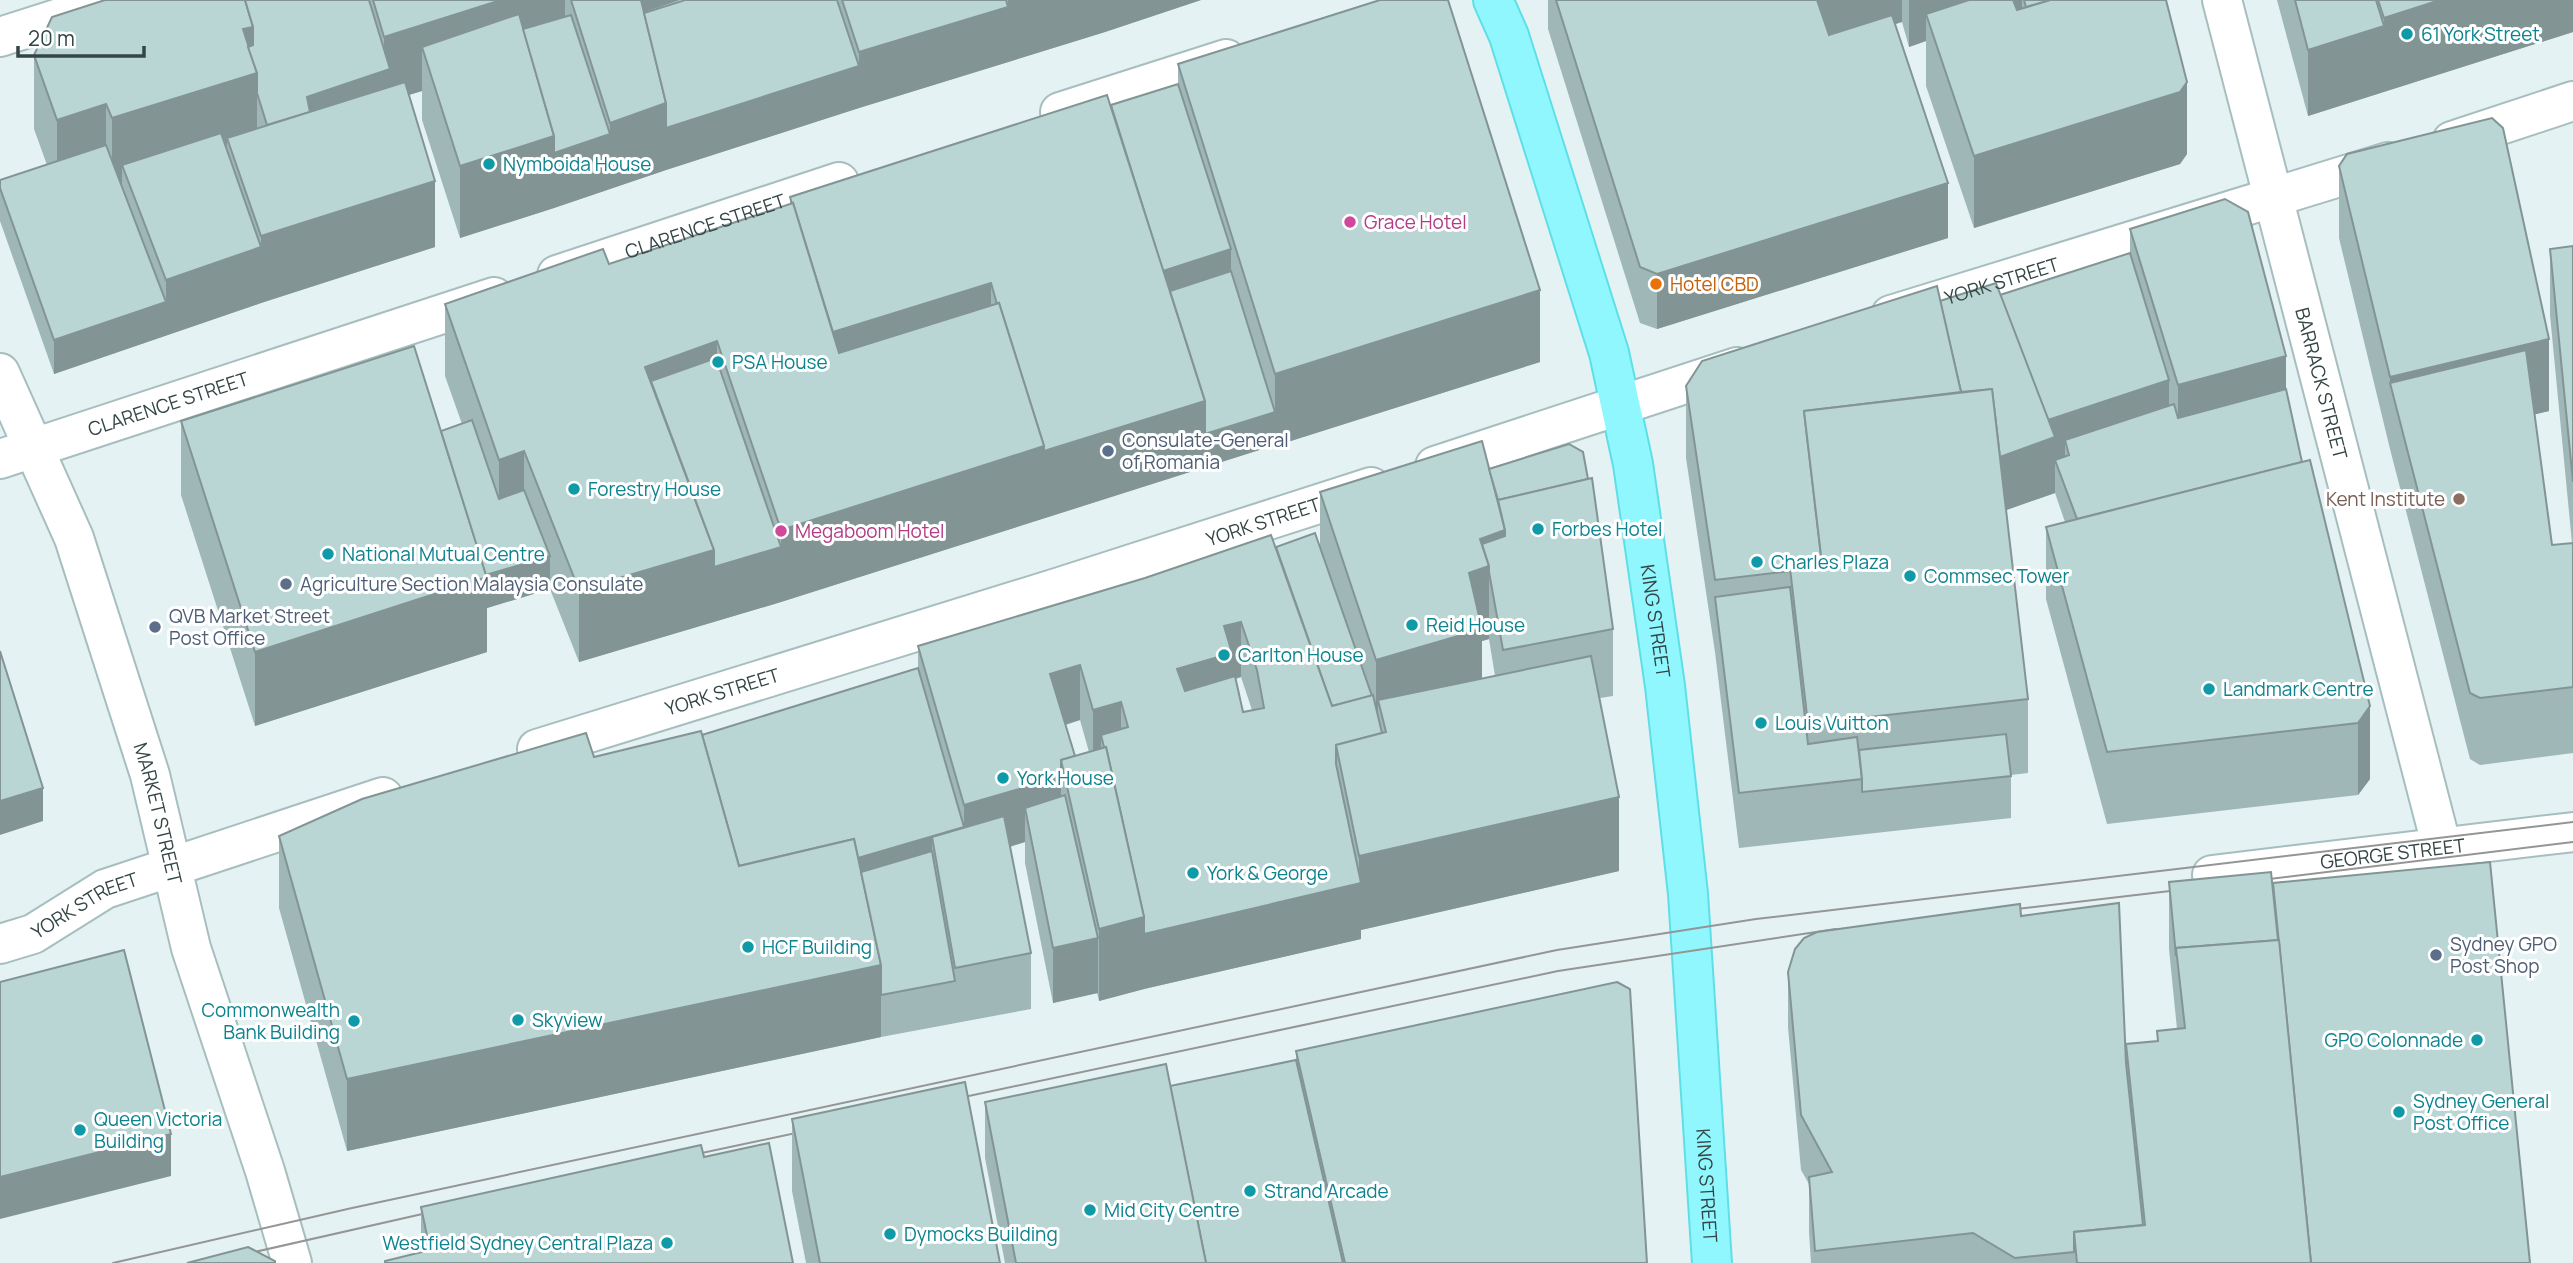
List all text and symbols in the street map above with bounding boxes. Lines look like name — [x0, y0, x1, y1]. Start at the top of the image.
scale bar — [18, 14, 144, 58]
place label: 61 York Street — [2421, 21, 2540, 47]
text: 20 m — [28, 24, 75, 52]
marker: 61 York Street — [2399, 26, 2415, 42]
place label: Nymboida House — [503, 151, 651, 177]
marker: Nymboida House — [481, 156, 497, 172]
street label: CLARENCE STREET — [622, 187, 789, 265]
place label: Grace Hotel — [1364, 209, 1467, 235]
marker: Grace Hotel — [1342, 214, 1358, 230]
street label: YORK STREET — [1941, 251, 2063, 311]
place label: Hotel CBD — [1670, 271, 1759, 297]
marker: Hotel CBD — [1648, 276, 1664, 292]
street label: BARRACK STREET — [2289, 305, 2354, 463]
place label: PSA House — [732, 349, 828, 375]
marker: PSA House — [710, 354, 726, 370]
street label: CLARENCE STREET — [85, 365, 252, 442]
place label: Consulate-General of Romania — [1122, 427, 1289, 475]
marker: Consulate-General of Romania — [1100, 443, 1116, 459]
place label: Forestry House — [588, 476, 721, 502]
marker: Forestry House — [566, 481, 582, 497]
place label: Kent Institute — [2326, 486, 2445, 512]
street label: YORK STREET — [1203, 491, 1324, 552]
marker: Kent Institute — [2451, 491, 2467, 507]
place label: Forbes Hotel — [1552, 516, 1663, 542]
place label: Megaboom Hotel — [795, 518, 945, 544]
marker: Forbes Hotel — [1530, 521, 1546, 537]
marker: Megaboom Hotel — [773, 523, 789, 539]
place label: National Mutual Centre — [342, 541, 545, 567]
marker: National Mutual Centre — [320, 546, 336, 562]
place label: Charles Plaza — [1771, 549, 1889, 575]
marker: Charles Plaza — [1749, 554, 1765, 570]
street label: KING STREET — [1635, 563, 1677, 680]
place label: Commsec Tower — [1924, 563, 2069, 589]
marker: Commsec Tower — [1902, 568, 1918, 584]
place label: Agriculture Section Malaysia Consulate — [300, 571, 643, 597]
marker: Agriculture Section Malaysia Consulate — [278, 576, 294, 592]
place label: QVB Market Street Post Office — [169, 603, 330, 651]
place label: Reid House — [1426, 612, 1525, 638]
marker: Reid House — [1404, 617, 1420, 633]
marker: QVB Market Street Post Office — [147, 619, 163, 635]
place label: Carlton House — [1238, 642, 1364, 668]
marker: Carlton House — [1216, 647, 1232, 663]
street label: YORK STREET — [662, 661, 783, 722]
place label: Landmark Centre — [2223, 676, 2374, 702]
marker: Landmark Centre — [2201, 681, 2217, 697]
place label: Louis Vuitton — [1775, 710, 1889, 736]
marker: Louis Vuitton — [1753, 715, 1769, 731]
street label: MARKET STREET — [128, 739, 189, 887]
place label: York House — [1017, 765, 1114, 791]
marker: York House — [995, 770, 1011, 786]
street label: GEORGE STREET — [2319, 832, 2467, 875]
place label: York & George — [1207, 860, 1328, 886]
marker: York & George — [1185, 865, 1201, 881]
street label: YORK STREET — [26, 866, 142, 945]
place label: Sydney GPO Post Shop — [2450, 931, 2557, 979]
place label: HCF Building — [762, 934, 872, 960]
marker: HCF Building — [740, 939, 756, 955]
marker: Sydney GPO Post Shop — [2428, 947, 2444, 963]
place label: Commonwealth Bank Building — [201, 997, 340, 1045]
place label: Skyview — [532, 1007, 603, 1033]
marker: Skyview — [510, 1012, 526, 1028]
marker: Commonwealth Bank Building — [346, 1013, 362, 1029]
place label: GPO Colonnade — [2325, 1027, 2463, 1053]
marker: GPO Colonnade — [2469, 1032, 2485, 1048]
place label: Sydney General Post Office — [2413, 1088, 2549, 1136]
marker: Sydney General Post Office — [2391, 1104, 2407, 1120]
place label: Queen Victoria Building — [94, 1106, 222, 1154]
marker: Queen Victoria Building — [72, 1122, 88, 1138]
street label: KING STREET — [1690, 1128, 1724, 1244]
place label: Strand Arcade — [1264, 1178, 1389, 1204]
marker: Strand Arcade — [1242, 1183, 1258, 1199]
place label: Mid City Centre — [1104, 1197, 1240, 1223]
marker: Mid City Centre — [1082, 1202, 1098, 1218]
place label: Dymocks Building — [904, 1221, 1058, 1247]
marker: Dymocks Building — [882, 1226, 898, 1242]
place label: Westfield Sydney Central Plaza — [382, 1230, 653, 1256]
marker: Westfield Sydney Central Plaza — [659, 1235, 675, 1251]

